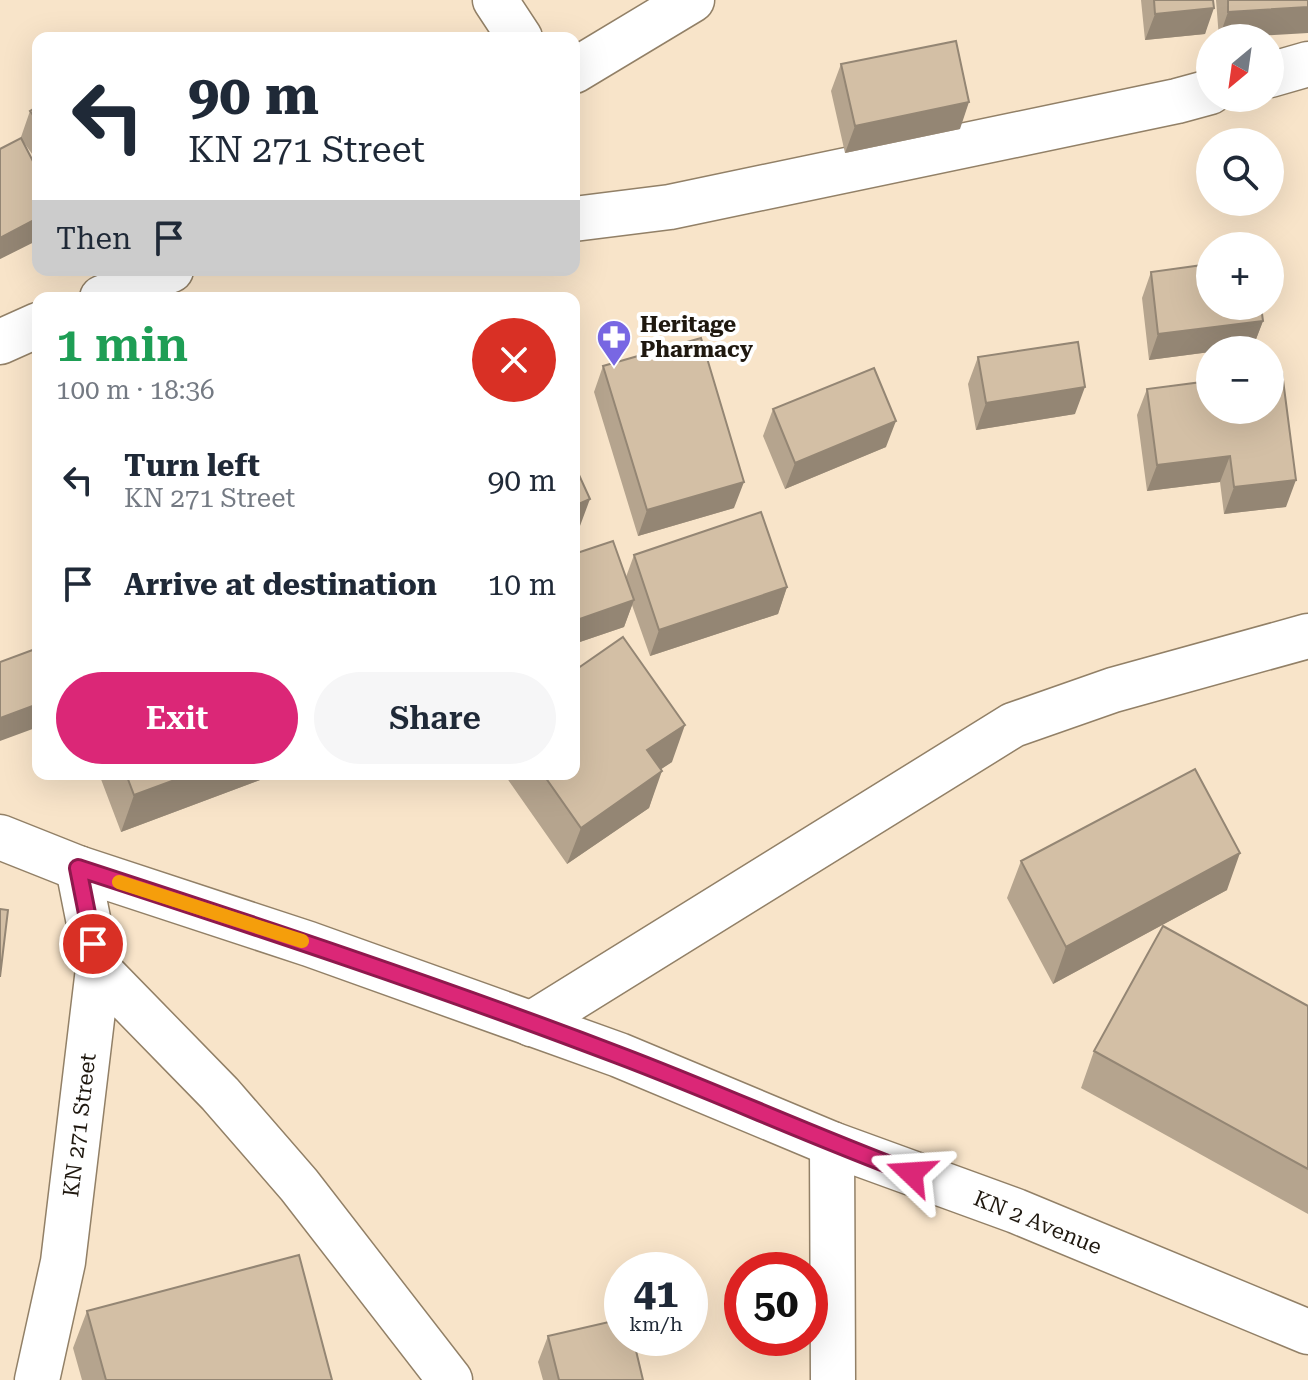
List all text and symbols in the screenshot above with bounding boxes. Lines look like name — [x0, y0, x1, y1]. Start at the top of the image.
north arrow — [1196, 24, 1284, 112]
map controls — [1196, 24, 1284, 424]
text: 90 m — [188, 62, 319, 128]
icon: left — [56, 64, 160, 168]
button: search — [1196, 128, 1284, 216]
text: KN 271 Street — [188, 129, 425, 171]
icon: arrive — [147, 216, 191, 260]
text: Then — [56, 221, 131, 256]
button: + — [1196, 232, 1284, 320]
place label: Heritage Pharmacy — [640, 312, 754, 362]
text: 1 min — [56, 317, 188, 373]
button: close — [472, 318, 556, 402]
pharmacy icon: Heritage Pharmacy — [595, 318, 633, 368]
button: − — [1196, 336, 1284, 424]
text: 100 m · 18:36 — [56, 375, 215, 405]
text: Turn left — [124, 448, 260, 483]
icon: left — [56, 458, 100, 502]
text: 90 m — [487, 463, 556, 498]
text: KN 271 Street — [124, 483, 295, 513]
icon: arrive — [56, 562, 100, 606]
text: Arrive at destination — [124, 567, 437, 602]
text: 10 m — [487, 567, 556, 602]
button: Exit — [56, 672, 298, 764]
button: Share — [314, 672, 556, 764]
pin — [59, 910, 127, 978]
icon: arrive — [71, 922, 115, 966]
street label: KN 271 Street — [58, 1052, 101, 1198]
position arrow — [869, 1131, 953, 1215]
street label: KN 2 Avenue — [970, 1185, 1106, 1260]
speed limit sign: 50 — [724, 1252, 828, 1356]
text: 41 — [634, 1270, 678, 1317]
text: km/h — [629, 1312, 683, 1336]

